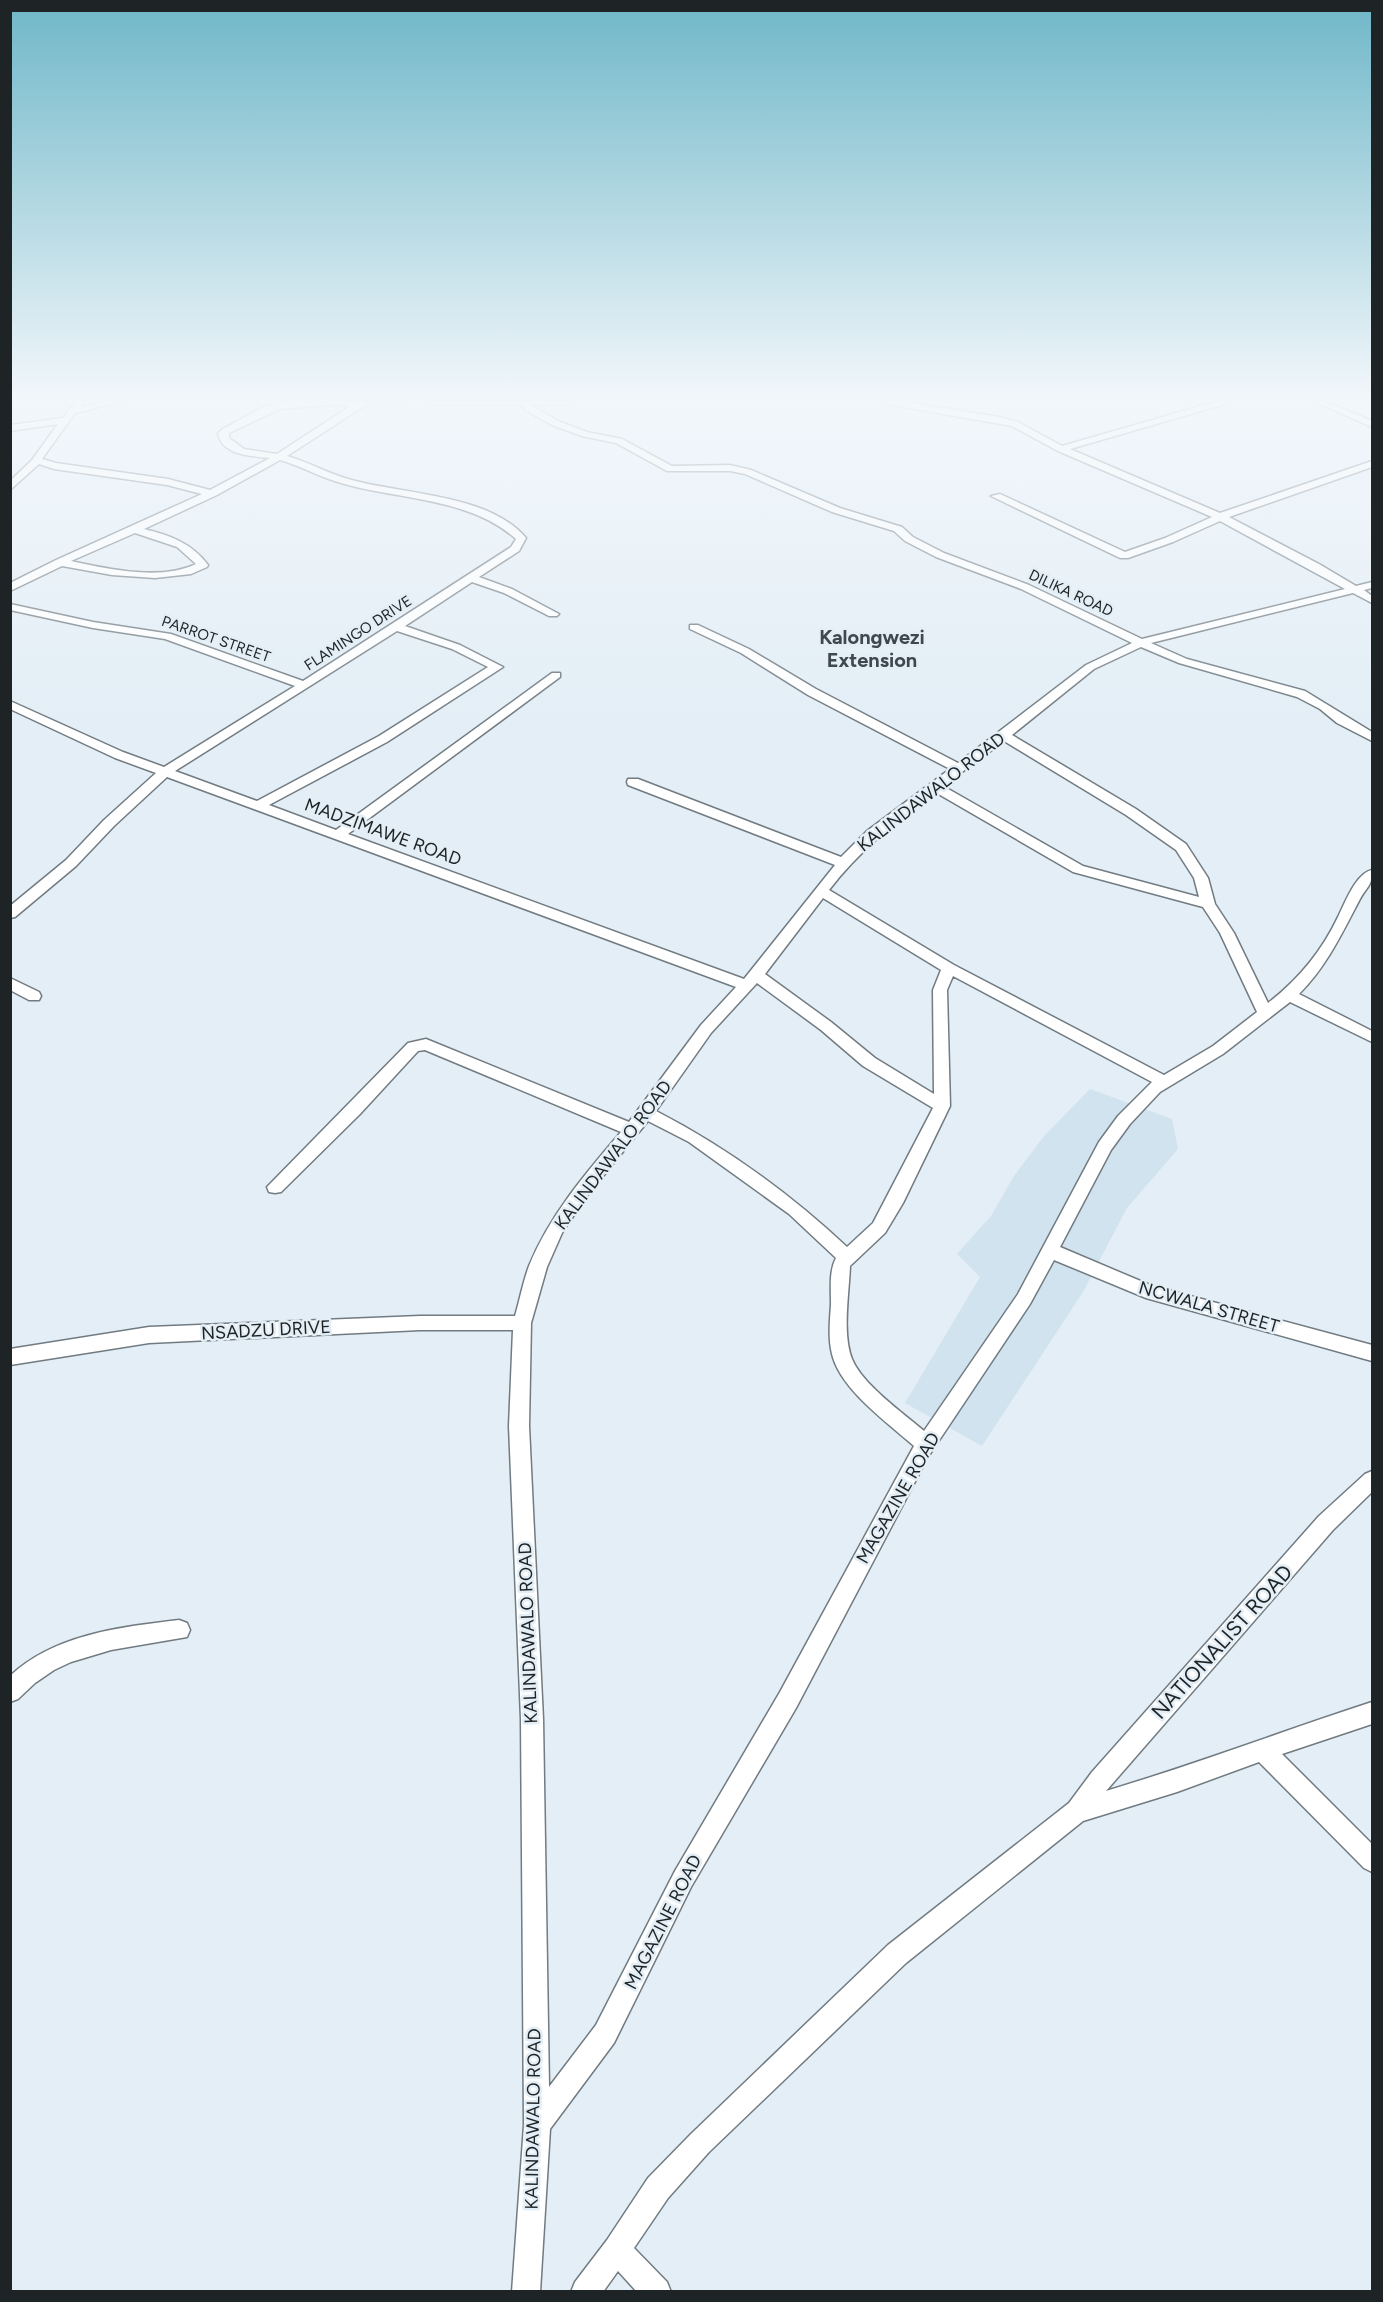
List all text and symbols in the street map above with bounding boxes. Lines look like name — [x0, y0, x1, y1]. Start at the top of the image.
street label: DILIKA ROAD — [1026, 566, 1116, 620]
street label: FLAMINGO DRIVE — [301, 592, 415, 674]
street label: PARROT STREET — [159, 612, 274, 666]
district label: Kalongwezi Extension — [819, 625, 925, 672]
street label: KALINDAWALO ROAD — [853, 727, 1009, 857]
street label: MADZIMAWE ROAD — [302, 793, 464, 871]
street label: KALINDAWALO ROAD — [550, 1076, 676, 1234]
street label: NCWALA STREET — [1136, 1276, 1282, 1338]
street label: NSADZU DRIVE — [201, 1316, 331, 1344]
street label: MAGAZINE ROAD — [851, 1428, 945, 1568]
street label: KALINDAWALO ROAD — [514, 1542, 542, 1724]
street label: NATIONALIST ROAD — [1146, 1559, 1297, 1724]
street label: MAGAZINE ROAD — [620, 1851, 706, 1993]
street label: KALINDAWALO ROAD — [520, 2028, 546, 2210]

